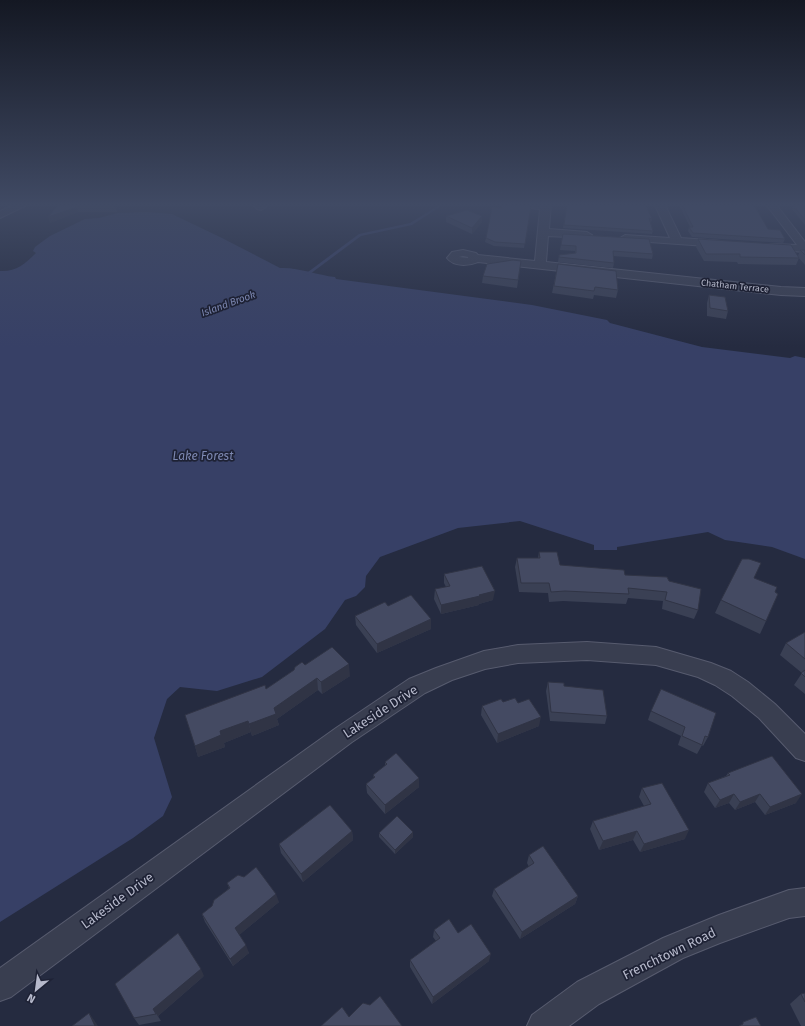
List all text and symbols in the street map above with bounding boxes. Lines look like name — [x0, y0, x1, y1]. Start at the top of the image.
street label: Chatham Terrace — [701, 277, 770, 295]
water label: Island Brook — [200, 288, 258, 319]
water label: Lake Forest — [173, 449, 234, 463]
street label: Lakeside Drive — [340, 682, 420, 741]
street label: Lakeside Drive — [78, 869, 156, 932]
street label: Frenchtown Road — [620, 924, 718, 982]
north arrow — [16, 970, 56, 1010]
text: N — [25, 991, 38, 1006]

